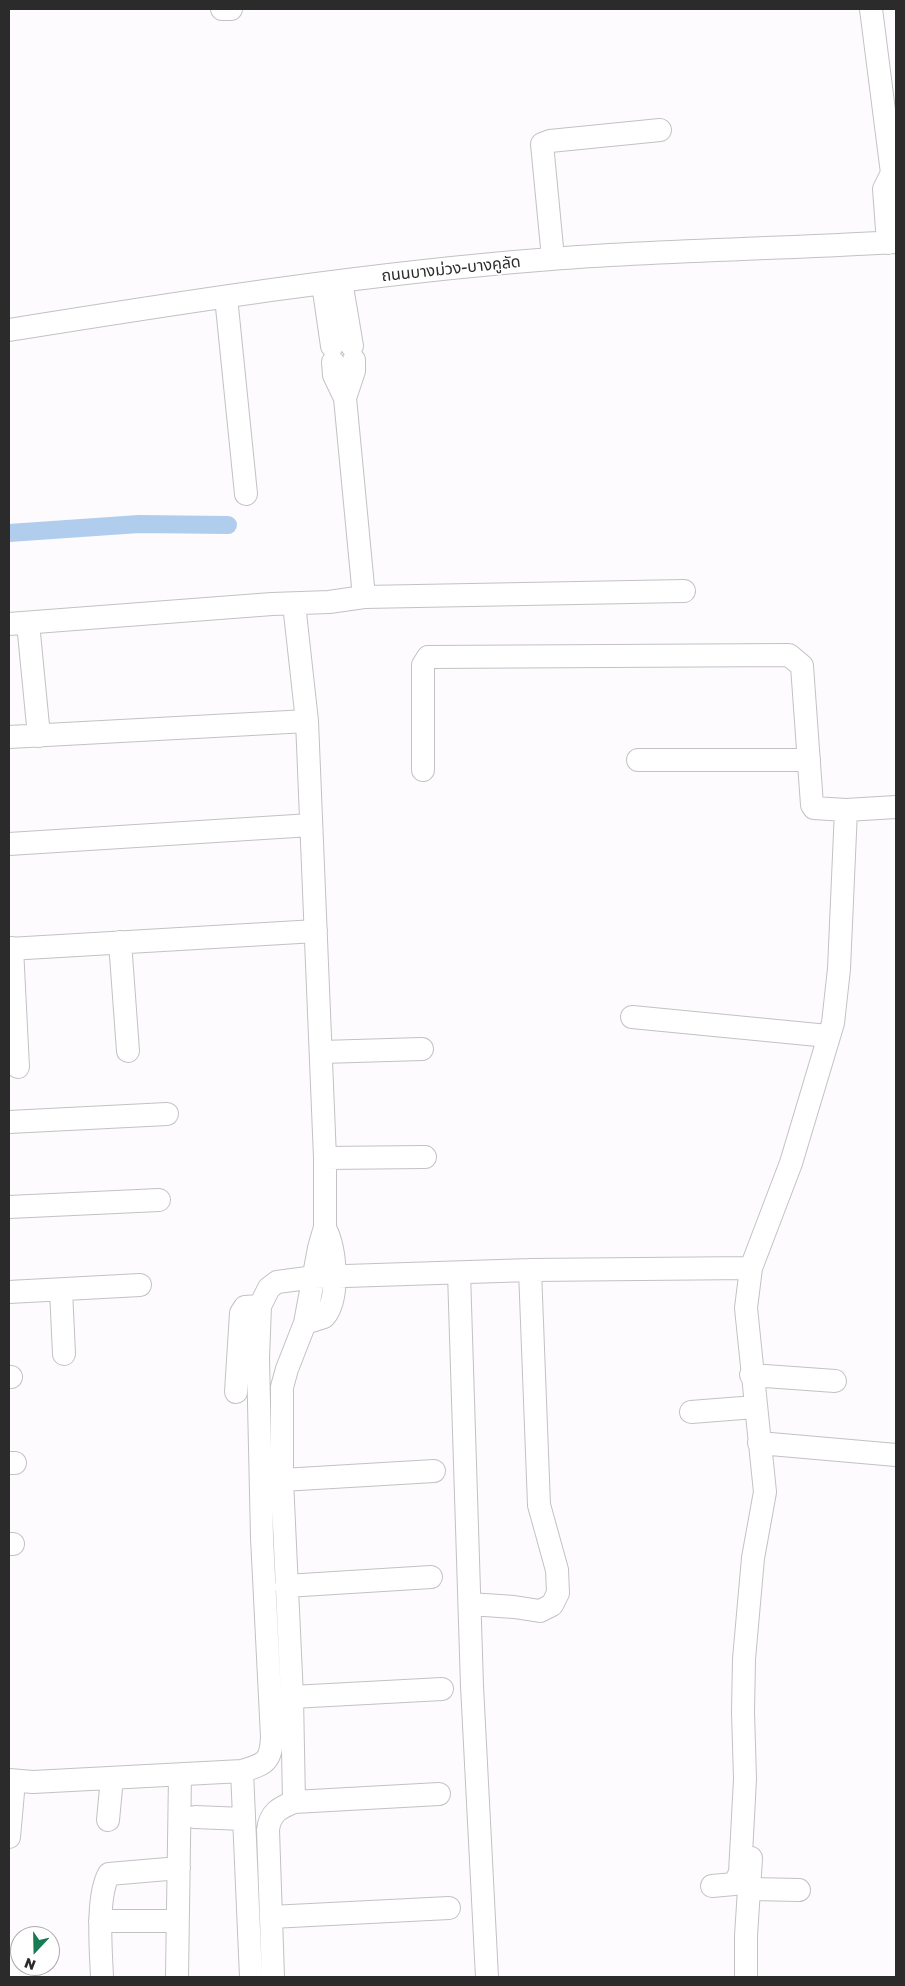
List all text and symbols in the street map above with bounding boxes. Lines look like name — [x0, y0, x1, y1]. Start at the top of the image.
street label: ถนนบางม่วง-บางคูลัด — [380, 252, 522, 286]
north arrow — [10, 1926, 60, 1976]
text: N — [22, 1955, 38, 1974]

